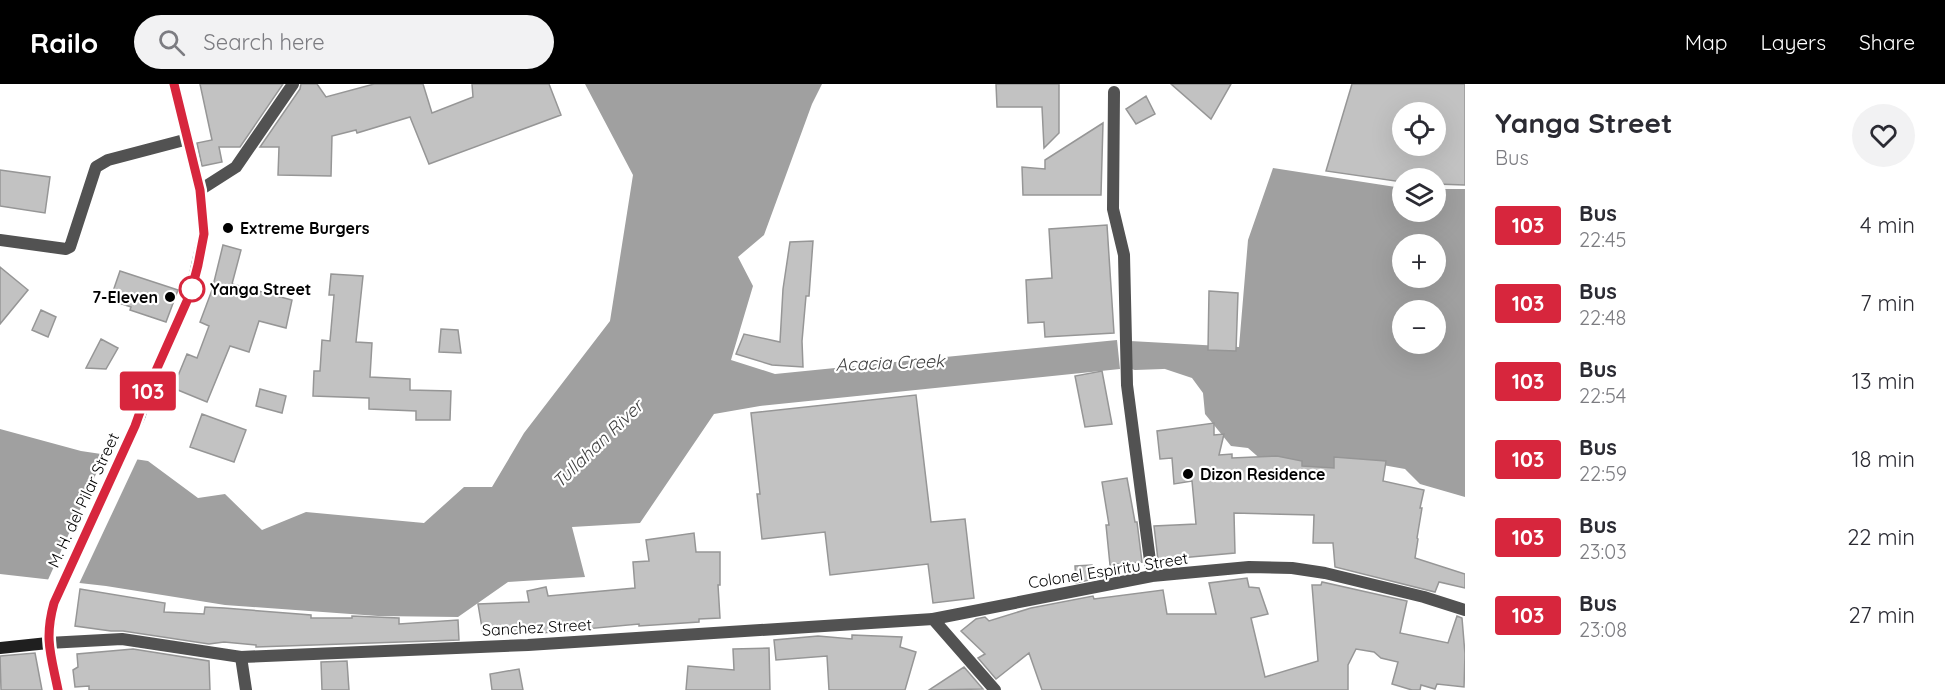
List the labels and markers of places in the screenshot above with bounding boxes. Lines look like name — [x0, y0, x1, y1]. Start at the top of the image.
place label: Extreme Burgers — [240, 218, 370, 238]
marker: Extreme Burgers — [221, 221, 235, 235]
marker: Yanga Street — [179, 276, 205, 302]
place label: Yanga Street — [210, 279, 311, 299]
place label: 7-Eleven — [92, 287, 158, 307]
marker: 7-Eleven — [163, 290, 177, 304]
place label: Dizon Residence — [1200, 464, 1325, 484]
marker: Dizon Residence — [1181, 467, 1195, 481]

